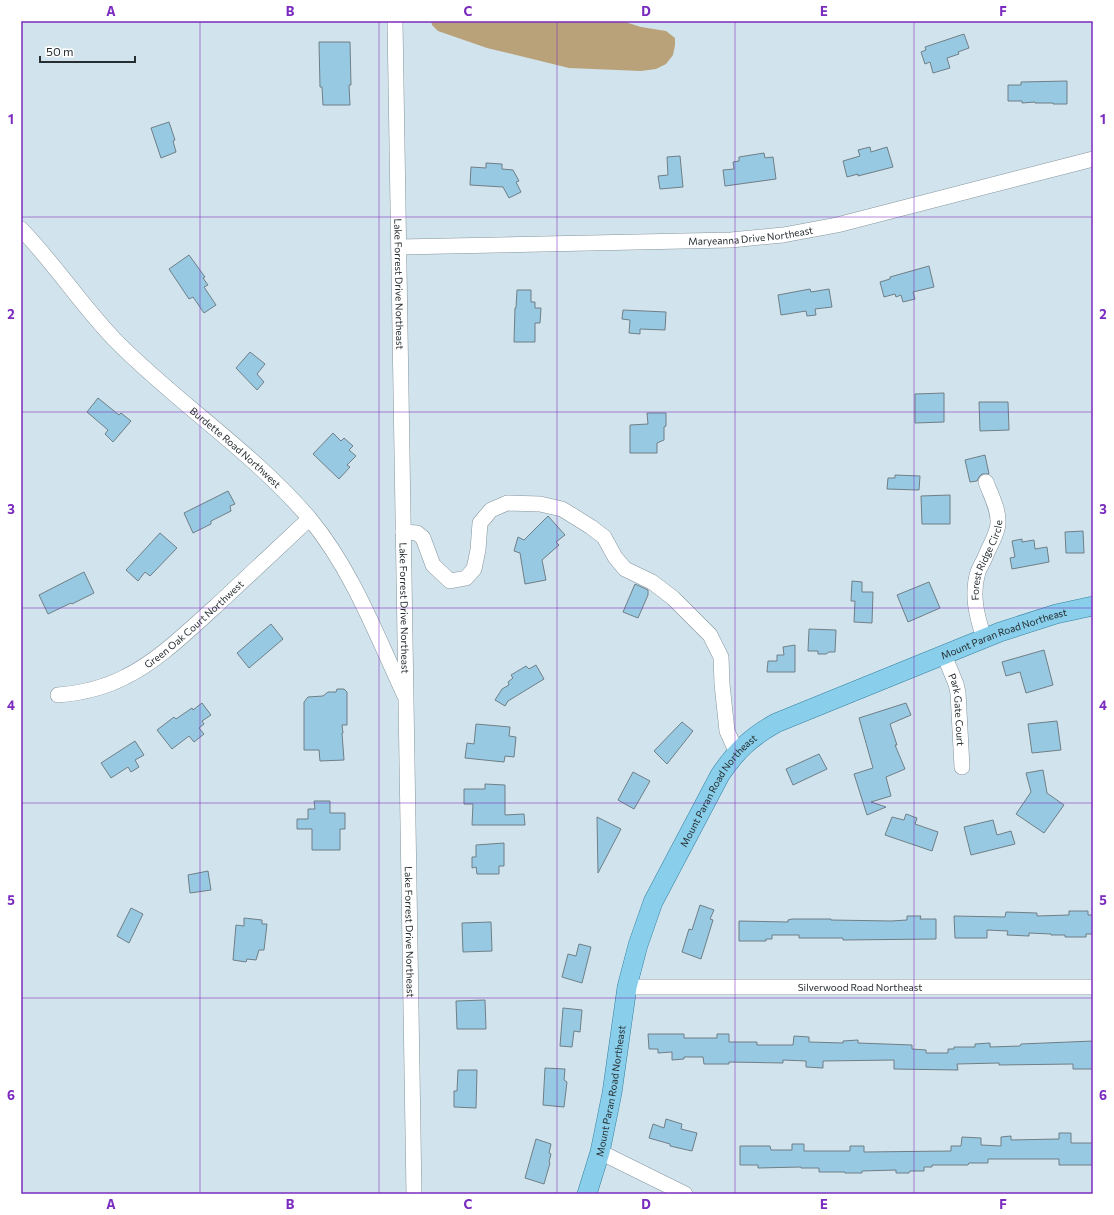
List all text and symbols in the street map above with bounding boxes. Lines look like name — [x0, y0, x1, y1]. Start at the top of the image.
text: A — [106, 3, 116, 19]
text: B — [286, 3, 295, 19]
text: C — [464, 3, 473, 19]
text: D — [641, 3, 651, 19]
text: E — [820, 3, 828, 19]
text: F — [999, 3, 1007, 19]
scale bar — [40, 38, 135, 64]
text: 50 m — [46, 44, 74, 58]
text: 1 — [8, 111, 14, 127]
text: 1 — [1100, 111, 1106, 127]
street label: Lake Forrest Drive Northeast — [392, 218, 406, 350]
street label: Maryeanna Drive Northeast — [688, 224, 814, 247]
text: 2 — [7, 306, 15, 322]
text: 2 — [1099, 306, 1107, 322]
street label: Burdette Road Northwest — [188, 404, 283, 490]
text: 3 — [7, 501, 15, 517]
text: 3 — [1099, 501, 1107, 517]
street label: Forest Ridge Circle — [969, 520, 1004, 601]
street label: Lake Forrest Drive Northeast — [397, 542, 412, 674]
street label: Green Oak Court Northwest — [142, 578, 246, 670]
street label: Mount Paran Road Northeast — [939, 606, 1068, 661]
street label: Park Gate Court — [946, 672, 967, 746]
text: 4 — [7, 697, 15, 713]
text: 4 — [1099, 697, 1107, 713]
street label: Mount Paran Road Northeast — [677, 732, 759, 849]
street label: Lake Forrest Drive Northeast — [403, 866, 417, 998]
text: 5 — [7, 892, 15, 908]
text: 5 — [1099, 892, 1107, 908]
street label: Silverwood Road Northeast — [798, 981, 922, 993]
street label: Mount Paran Road Northeast — [593, 1024, 628, 1158]
text: 6 — [7, 1087, 15, 1103]
text: 6 — [1099, 1087, 1107, 1103]
text: A — [106, 1196, 116, 1212]
text: B — [286, 1196, 295, 1212]
text: C — [464, 1196, 473, 1212]
text: D — [641, 1196, 651, 1212]
text: E — [820, 1196, 828, 1212]
text: F — [999, 1196, 1007, 1212]

